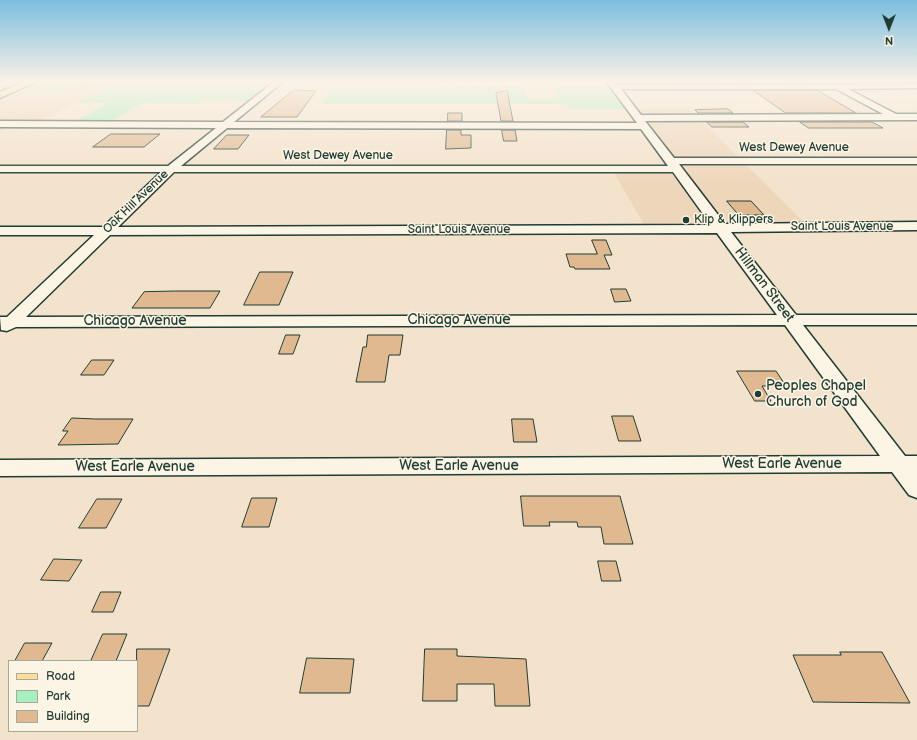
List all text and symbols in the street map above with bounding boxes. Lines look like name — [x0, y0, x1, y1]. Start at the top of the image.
north arrow — [869, 8, 909, 48]
text: N — [885, 34, 893, 47]
street label: West Dewey Avenue — [739, 141, 849, 155]
street label: West Dewey Avenue — [283, 149, 393, 163]
street label: Oak Hill Avenue — [100, 167, 172, 237]
place label: Klip & Klippers — [694, 213, 773, 227]
marker: Klip & Klippers — [681, 215, 691, 225]
street label: Saint Louis Avenue — [791, 220, 893, 234]
street label: Saint Louis Avenue — [408, 223, 510, 237]
street label: Hillman Street — [730, 244, 798, 326]
street label: Chicago Avenue — [407, 312, 511, 328]
street label: Chicago Avenue — [83, 313, 187, 329]
place label: Peoples Chapel Church of God — [766, 378, 866, 410]
marker: Peoples Chapel Church of God — [753, 389, 763, 399]
street label: West Earle Avenue — [722, 456, 842, 472]
street label: West Earle Avenue — [399, 458, 519, 474]
street label: West Earle Avenue — [75, 459, 195, 475]
legend — [8, 660, 138, 732]
text: Road — [46, 669, 75, 684]
text: Park — [46, 689, 70, 704]
text: Building — [46, 709, 90, 724]

